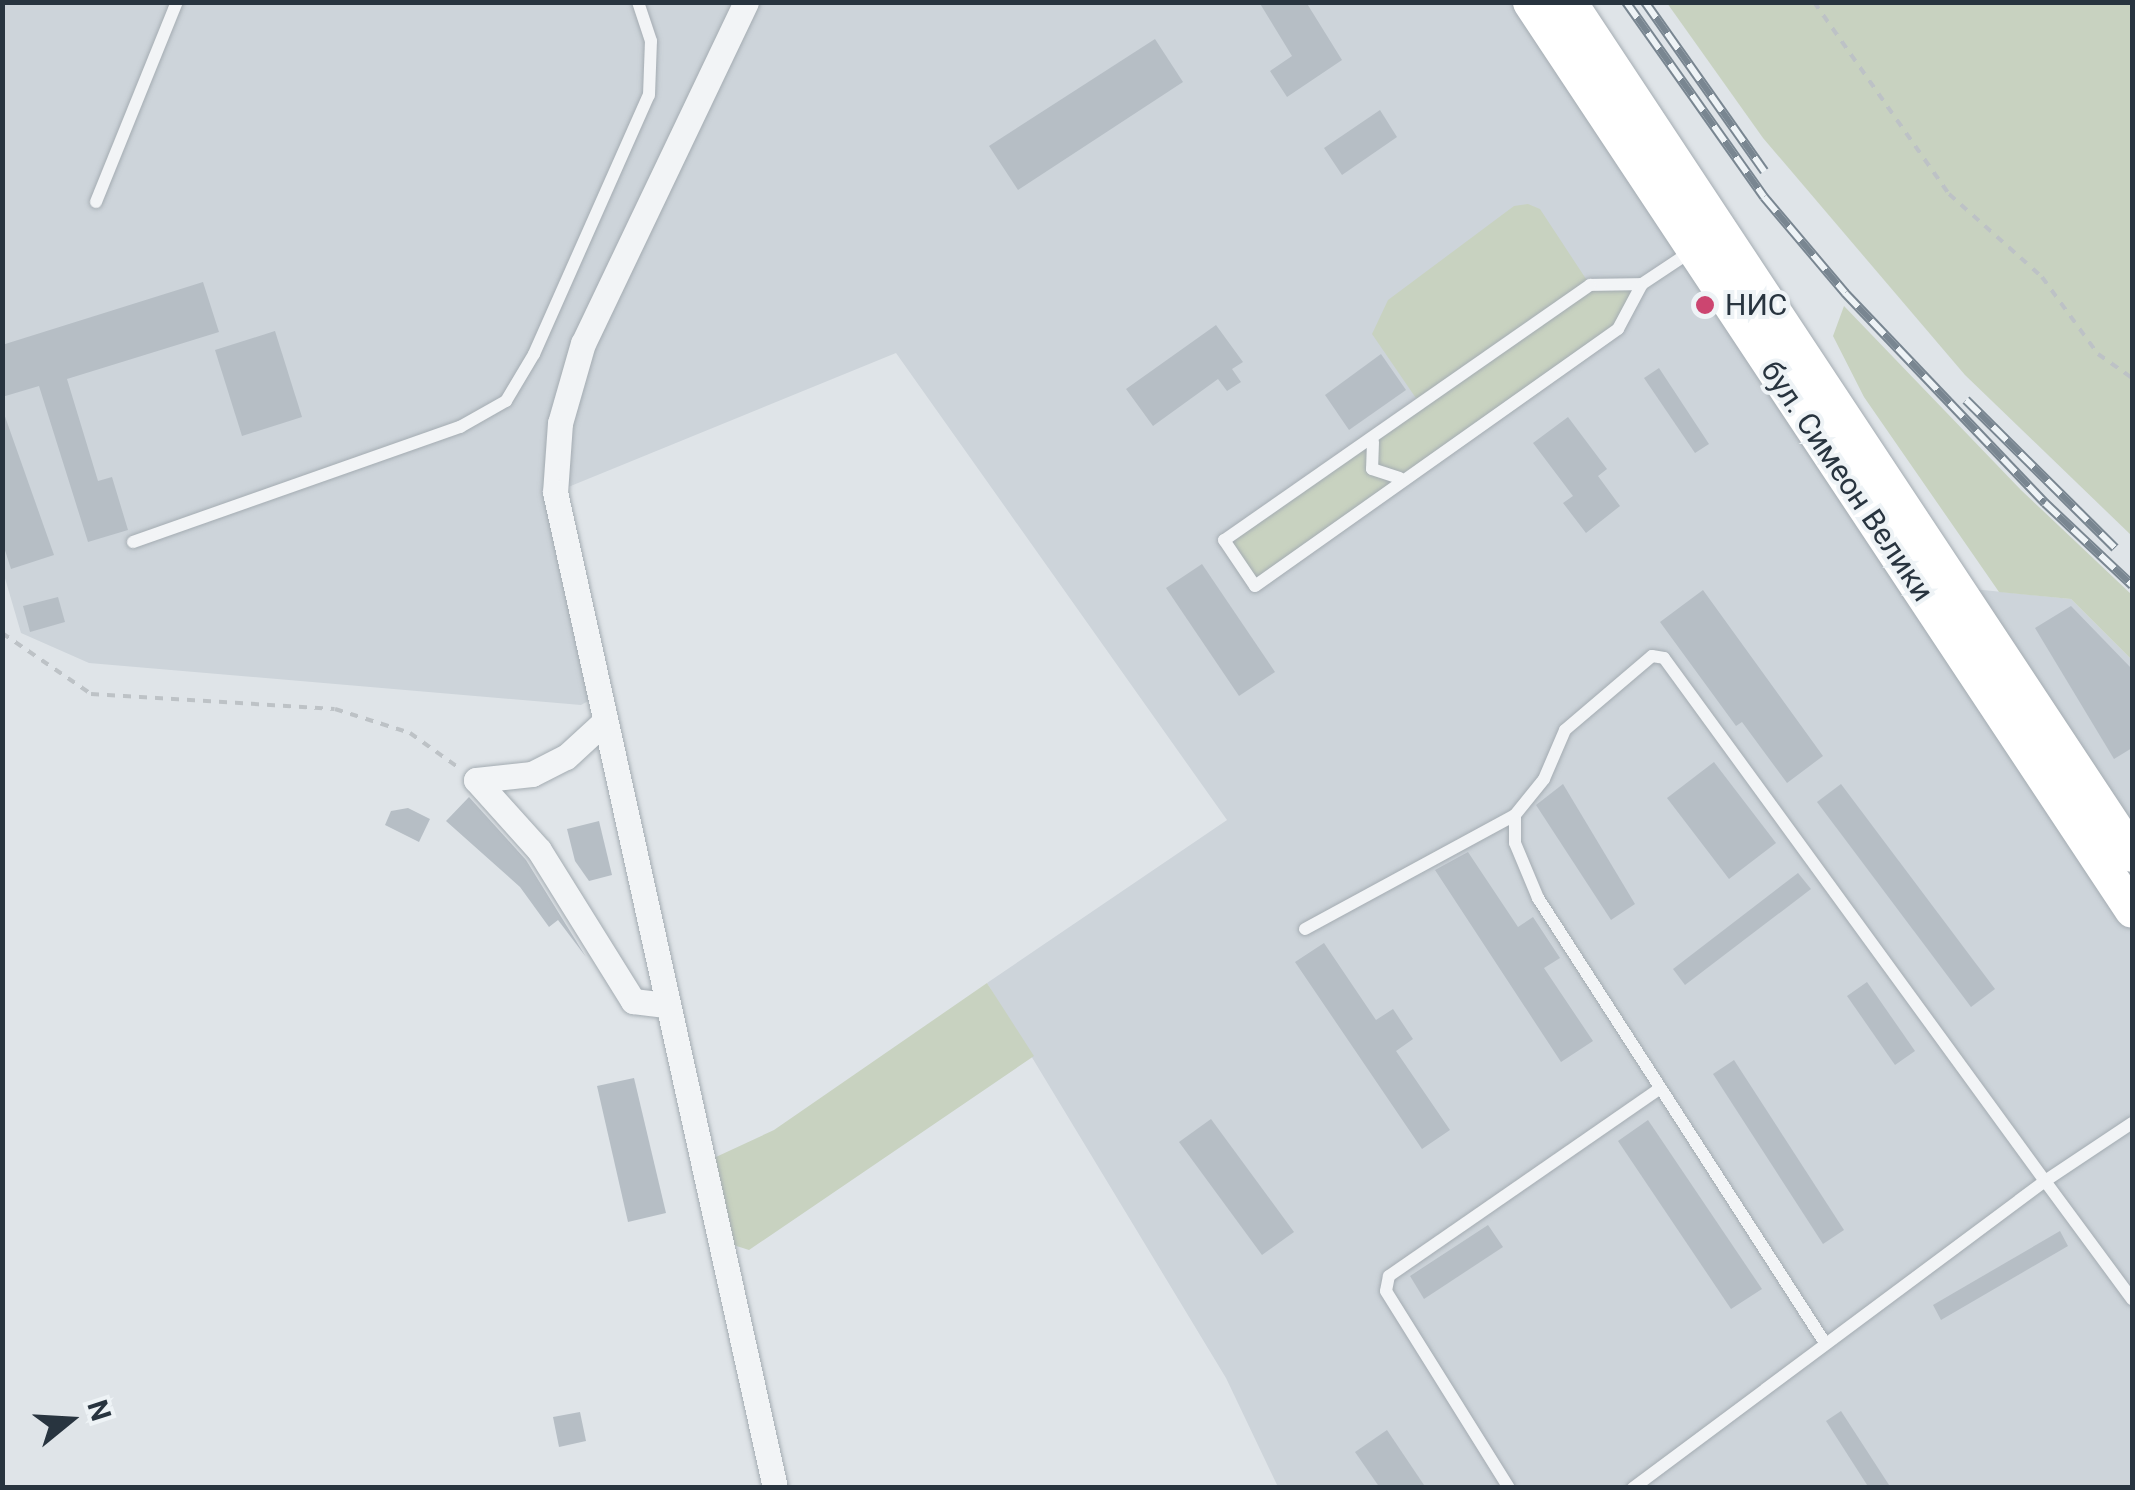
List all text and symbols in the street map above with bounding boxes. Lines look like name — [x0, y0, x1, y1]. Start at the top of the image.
place label: НИС — [1725, 287, 1787, 323]
marker: НИС — [1694, 294, 1716, 316]
street label: бул. Симеон Велики — [1753, 354, 1941, 608]
north arrow — [20, 1370, 120, 1470]
text: N — [80, 1396, 118, 1425]

